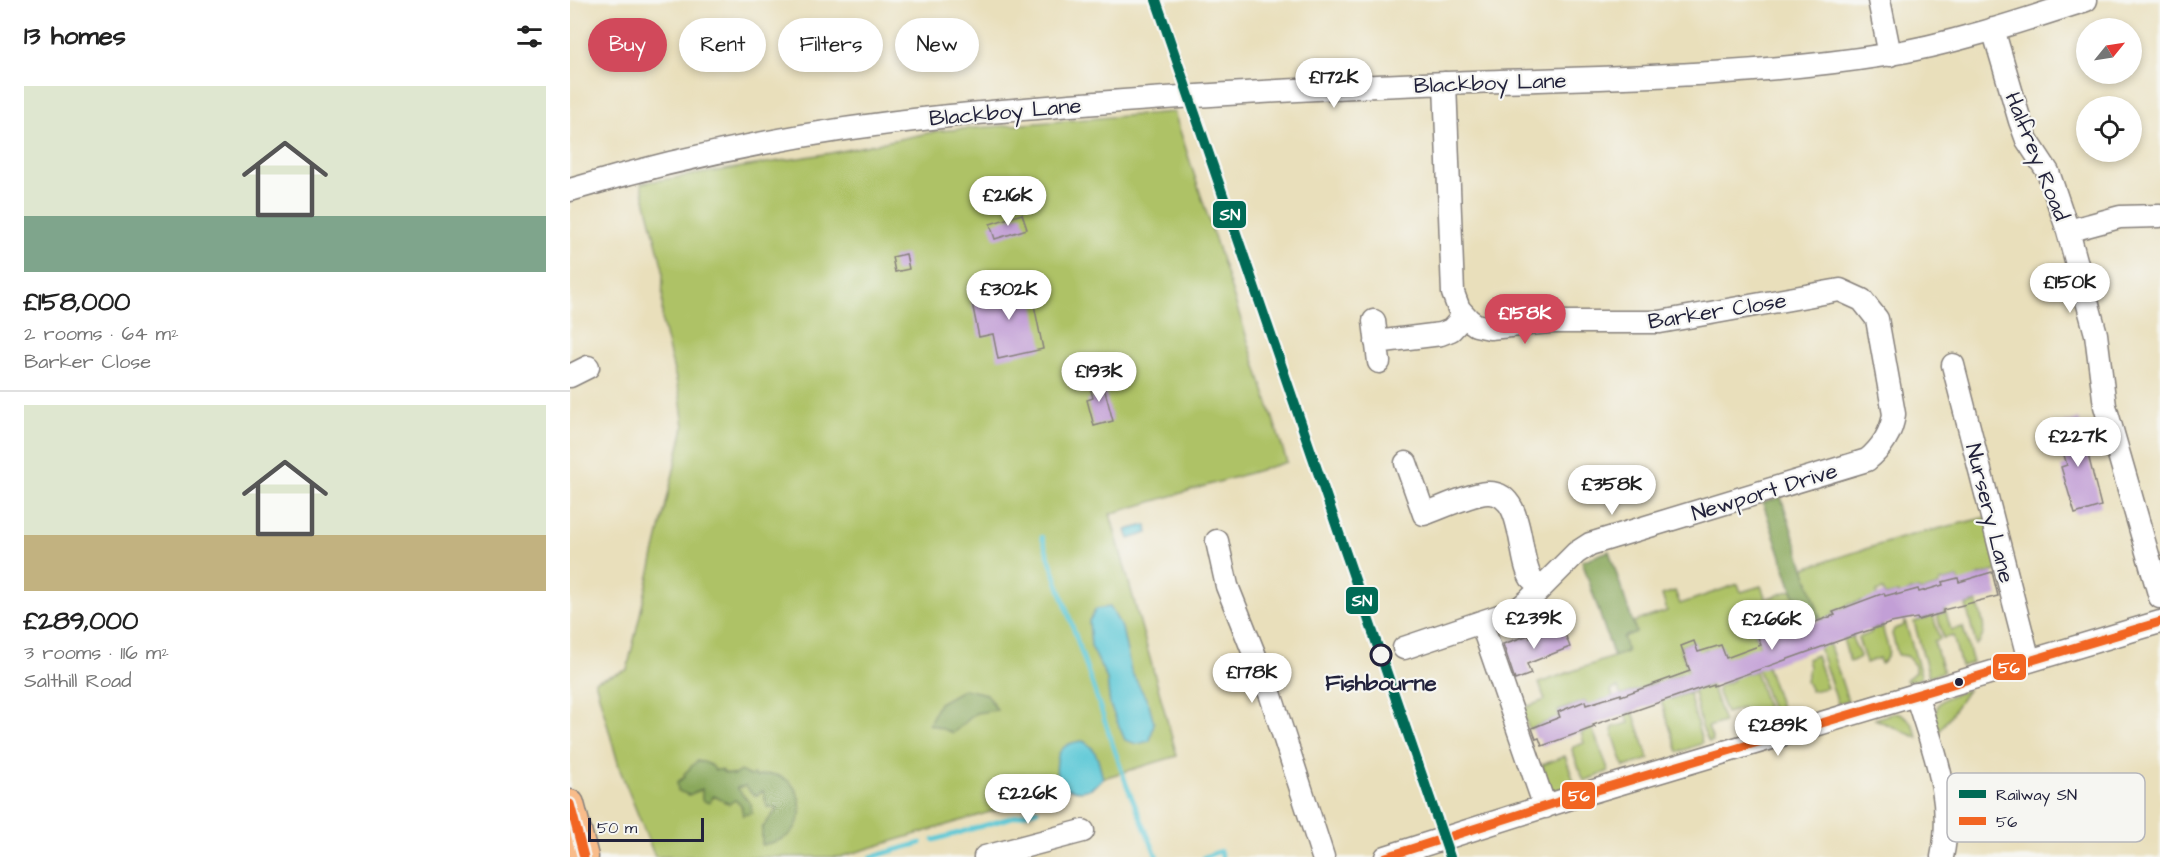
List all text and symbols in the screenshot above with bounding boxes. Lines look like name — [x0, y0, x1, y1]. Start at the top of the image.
text: 13 homes — [24, 18, 126, 54]
chip: Buy — [588, 18, 667, 72]
chip: Rent — [679, 18, 766, 72]
chip: Filters — [778, 18, 883, 72]
chip: New — [895, 18, 979, 72]
north arrow — [2076, 18, 2142, 84]
map controls — [2076, 18, 2142, 162]
icon: filters — [513, 20, 546, 53]
pin: £172K — [1292, 58, 1376, 109]
text: £172K — [1309, 63, 1359, 91]
street label: Blackboy Lane — [1413, 65, 1567, 103]
street label: Halfrey Road — [1996, 87, 2077, 226]
street label: Blackboy Lane — [928, 90, 1083, 136]
button: locate — [2076, 96, 2142, 162]
icon: home — [231, 125, 339, 233]
pin: £216K — [966, 176, 1050, 227]
text: £216K — [983, 181, 1033, 209]
line badge: SN — [1212, 200, 1247, 229]
text: SN — [1219, 204, 1240, 226]
pin: £150K — [2028, 263, 2112, 314]
text: £150K — [2044, 268, 2096, 296]
pin: £302K — [967, 270, 1051, 321]
text: £302K — [980, 275, 1038, 303]
text: £158,000 — [24, 284, 130, 320]
street label: Barker Close — [1646, 285, 1789, 338]
pin: £158K — [1483, 294, 1567, 345]
text: £158K — [1499, 299, 1551, 327]
text: 2 rooms · 64 m² — [24, 320, 179, 348]
text: Barker Close — [24, 348, 151, 376]
pin: £193K — [1057, 352, 1141, 403]
text: £193K — [1075, 357, 1123, 385]
pin: £227K — [2036, 417, 2120, 468]
text: £227K — [2049, 422, 2107, 450]
street label: Nursery Lane — [1956, 441, 2022, 587]
icon: home — [231, 444, 339, 552]
street label: Newport Drive — [1688, 456, 1841, 529]
pin: £358K — [1570, 465, 1654, 516]
text: £358K — [1582, 470, 1642, 498]
line badge: SN — [1345, 586, 1379, 615]
text: SN — [1351, 590, 1372, 612]
pin: £239K — [1492, 599, 1576, 650]
pin: £266K — [1730, 600, 1814, 651]
text: £289,000 — [24, 603, 138, 639]
text: £239K — [1506, 604, 1562, 632]
text: £266K — [1742, 605, 1802, 633]
text: 3 rooms · 116 m² — [24, 639, 169, 667]
marker: Fishbourne — [1370, 644, 1392, 666]
pin: £178K — [1210, 653, 1294, 704]
line badge: 56 — [1992, 653, 2027, 681]
text: 56 — [1998, 657, 2020, 679]
text: £178K — [1227, 658, 1277, 686]
text: Salthill Road — [24, 667, 131, 695]
place label: Fishbourne — [1325, 668, 1437, 699]
unlabelled marker — [1953, 676, 1965, 688]
pin: £289K — [1736, 706, 1820, 757]
text: £289K — [1749, 711, 1807, 739]
legend — [1947, 773, 2145, 842]
pin: £226K — [986, 774, 1070, 825]
text: £226K — [999, 779, 1057, 807]
line badge: 56 — [1561, 781, 1596, 810]
text: Railway SN — [1996, 784, 2077, 807]
text: 56 — [1568, 785, 1590, 807]
text: 56 — [1996, 811, 2017, 833]
scale bar — [588, 815, 704, 842]
text: 50 m — [597, 817, 637, 839]

